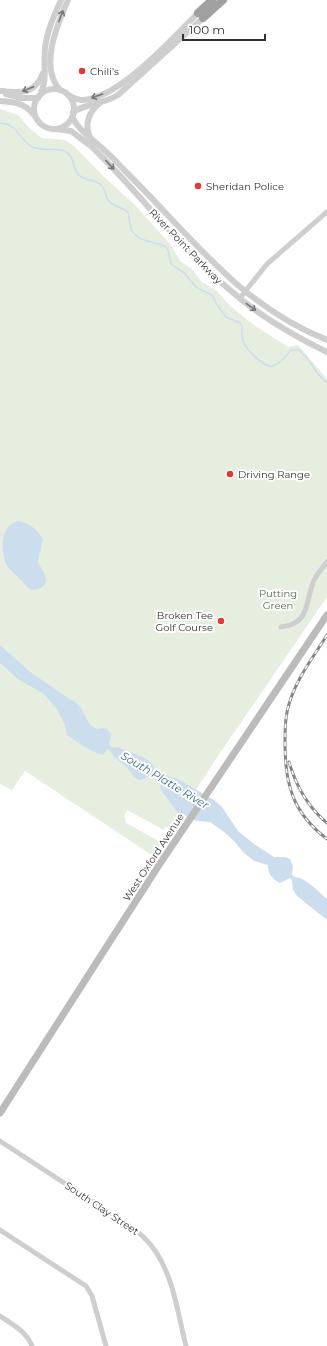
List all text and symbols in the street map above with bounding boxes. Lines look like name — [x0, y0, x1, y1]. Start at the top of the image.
one-way arrow — [58, 11, 66, 23]
scale bar — [183, 16, 265, 42]
text: 100 m — [189, 22, 225, 37]
place label: Chili's — [90, 65, 119, 78]
marker: Chili's — [77, 66, 87, 76]
one-way arrow — [22, 86, 34, 93]
one-way arrow — [91, 93, 104, 100]
one-way arrow — [105, 160, 115, 170]
place label: Sheridan Police — [206, 180, 284, 193]
marker: Sheridan Police — [193, 181, 203, 191]
street label: River Point Parkway — [146, 206, 225, 287]
one-way arrow — [245, 303, 256, 311]
place label: Driving Range — [238, 468, 310, 481]
marker: Driving Range — [225, 469, 235, 479]
park label: Putting Green — [259, 587, 297, 612]
place label: Broken Tee Golf Course — [156, 609, 213, 634]
marker: Broken Tee Golf Course — [216, 616, 226, 626]
water label: South Platte River — [119, 748, 212, 812]
street label: West Oxford Avenue — [120, 811, 187, 904]
street label: South Clay Street — [62, 1179, 141, 1238]

